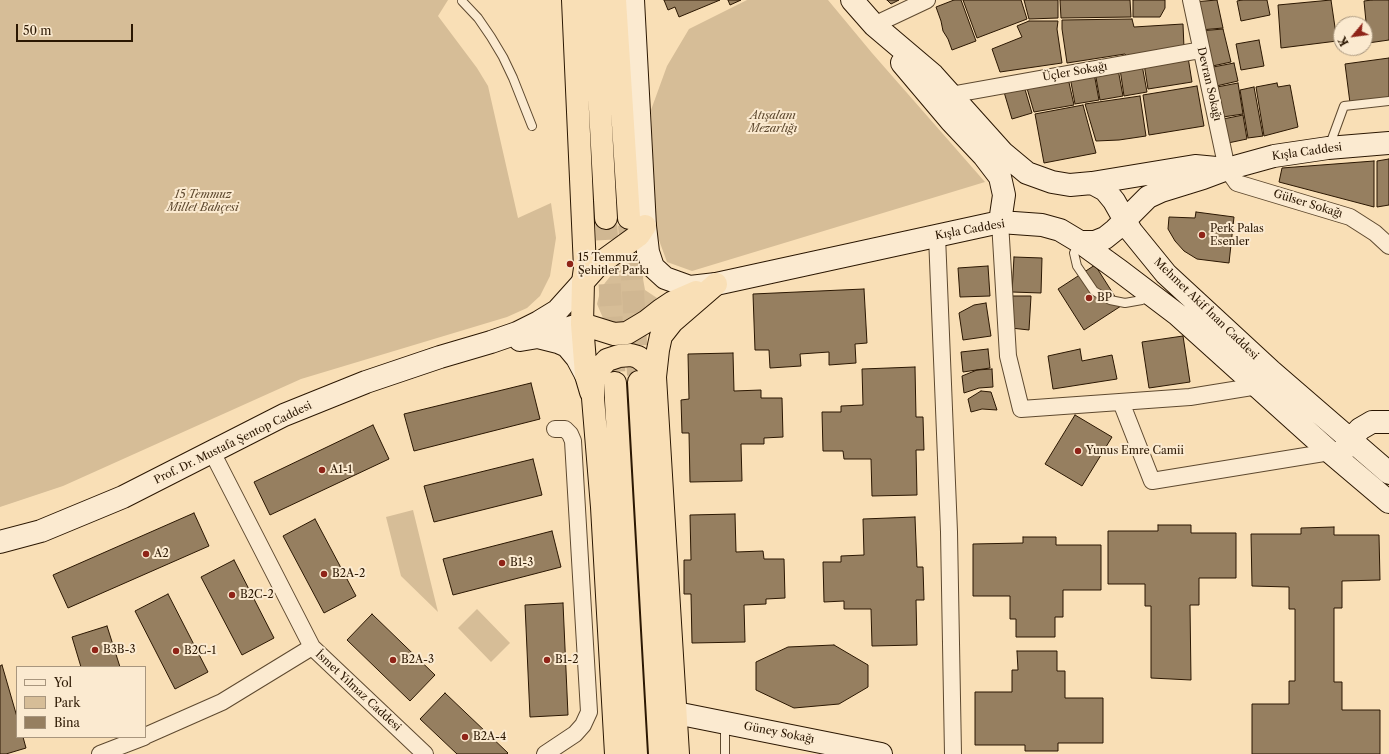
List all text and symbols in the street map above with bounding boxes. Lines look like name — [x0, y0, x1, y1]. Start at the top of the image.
scale bar — [18, 16, 135, 42]
north arrow — [1333, 16, 1373, 56]
text: 50 m — [23, 23, 52, 38]
text: K — [1335, 34, 1352, 49]
street label: Devran Sokağı — [1194, 46, 1224, 122]
street label: Üçler Sokağı — [1042, 60, 1108, 84]
park label: Atışalanı Mezarlığı — [749, 109, 797, 135]
street label: Kışla Caddesi — [1271, 141, 1343, 163]
street label: Gülser Sokağı — [1272, 187, 1344, 221]
park label: 15 Temmuz Millet Bahçesi — [167, 188, 239, 214]
street label: Kışla Caddesi — [934, 217, 1006, 243]
place label: Perk Palas Esenler — [1210, 222, 1264, 248]
marker: Perk Palas Esenler — [1197, 230, 1207, 240]
place label: 15 Temmuz Şehitler Parkı — [578, 251, 649, 277]
street label: Mehmet Akif İnan Caddesi — [1151, 255, 1261, 363]
marker: 15 Temmuz Şehitler Parkı — [565, 259, 575, 269]
place label: BP — [1097, 291, 1112, 305]
marker: BP — [1084, 293, 1094, 303]
street label: Prof. Dr. Mustafa Şentop Caddesi — [152, 399, 314, 487]
place label: Yunus Emre Camii — [1086, 444, 1184, 458]
marker: Yunus Emre Camii — [1073, 446, 1083, 456]
place label: A1-1 — [330, 463, 352, 477]
marker: A1-1 — [317, 465, 327, 475]
place label: A2 — [154, 547, 169, 561]
marker: A2 — [141, 549, 151, 559]
place label: B1-3 — [510, 556, 533, 570]
marker: B1-3 — [497, 558, 507, 568]
place label: B2A-2 — [332, 567, 365, 581]
marker: B2A-2 — [319, 569, 329, 579]
place label: B2C-2 — [240, 588, 274, 602]
marker: B2C-2 — [227, 590, 237, 600]
place label: B3B-3 — [103, 643, 136, 657]
place label: B2C-1 — [184, 644, 216, 658]
marker: B3B-3 — [90, 645, 100, 655]
marker: B2C-1 — [171, 646, 181, 656]
street label: İsmet Yılmaz Caddesi — [312, 648, 404, 734]
place label: B2A-3 — [401, 653, 434, 667]
place label: B1-2 — [555, 653, 579, 667]
marker: B2A-3 — [388, 655, 398, 665]
marker: B1-2 — [542, 655, 552, 665]
legend — [16, 666, 146, 738]
text: Yol — [54, 675, 72, 690]
text: Park — [54, 695, 80, 710]
text: Bina — [54, 715, 80, 730]
street label: Güney Sokağı — [743, 720, 815, 746]
place label: B2A-4 — [473, 730, 506, 744]
marker: B2A-4 — [460, 732, 470, 742]

